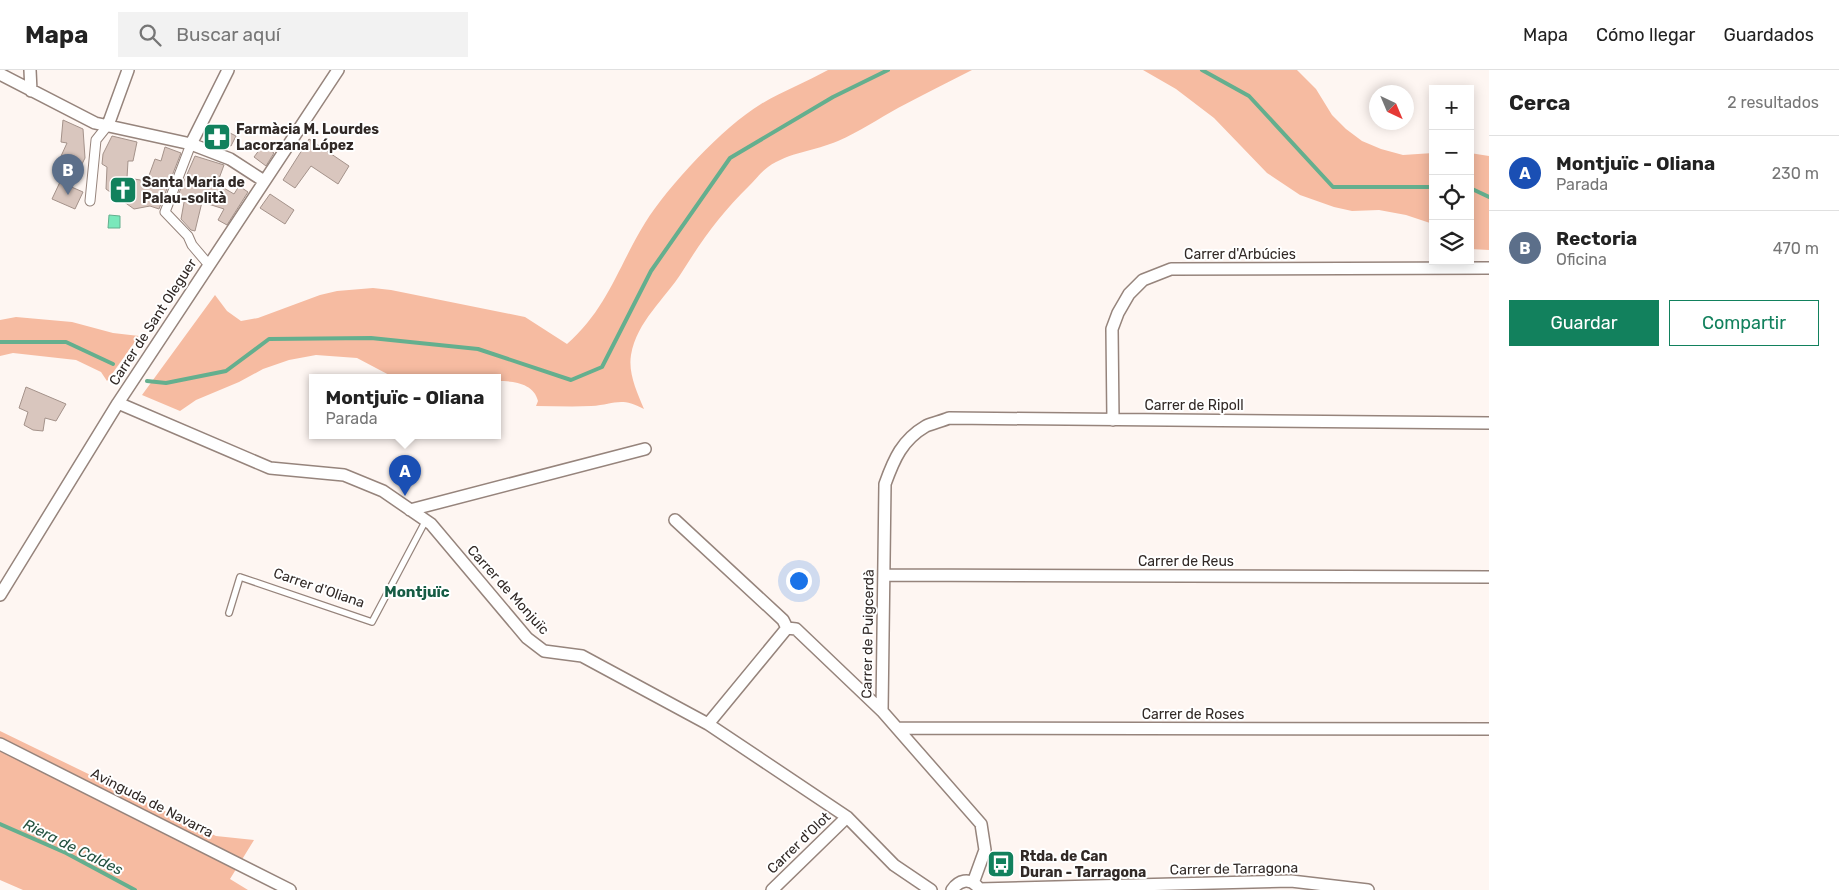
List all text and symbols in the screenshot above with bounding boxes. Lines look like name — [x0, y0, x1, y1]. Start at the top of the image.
search box — [118, 12, 468, 57]
text: Mapa — [25, 21, 88, 49]
icon: search — [136, 21, 164, 49]
text: Buscar aquí — [176, 23, 280, 46]
text: Mapa — [1523, 24, 1568, 46]
text: Cómo llegar — [1596, 24, 1695, 46]
text: Guardados — [1723, 24, 1814, 46]
north arrow — [1369, 85, 1414, 130]
map controls — [1429, 85, 1474, 265]
button: + — [1429, 85, 1474, 130]
text: Cerca — [1509, 90, 1570, 115]
text: 2 resultados — [1727, 93, 1819, 112]
place label: Farmàcia M. Lourdes Lacorzana López — [236, 121, 379, 154]
pharmacy icon: Farmàcia M. Lourdes Lacorzana López — [202, 122, 232, 152]
button: − — [1429, 130, 1474, 175]
text: Montjuïc - Oliana — [1556, 152, 1715, 175]
pin: B — [52, 154, 84, 195]
text: A — [1519, 164, 1531, 183]
text: 230 m — [1772, 164, 1819, 183]
place label: Santa Maria de Palau-solità — [142, 174, 245, 207]
church icon: Santa Maria de Palau-solità — [108, 175, 138, 205]
button: locate — [1429, 175, 1474, 220]
text: Parada — [1556, 175, 1608, 194]
button: layers — [1429, 220, 1474, 265]
text: Rectoria — [1556, 227, 1637, 250]
text: B — [1519, 239, 1531, 258]
text: 470 m — [1773, 239, 1819, 258]
street label: Carrer d'Arbúcies — [1184, 246, 1296, 263]
text: Oficina — [1556, 250, 1607, 269]
street label: Carrer de Sant Oleguer — [106, 255, 201, 389]
button: Guardar — [1509, 300, 1659, 346]
button: Compartir — [1669, 300, 1819, 346]
popup — [309, 374, 501, 439]
text: Montjuïc - Oliana — [325, 386, 485, 409]
street label: Carrer de Ripoll — [1144, 397, 1244, 414]
text: Parada — [325, 409, 378, 428]
pin: A — [389, 455, 421, 496]
street label: Carrer de Monjuïc — [463, 542, 553, 638]
street label: Carrer de Reus — [1138, 553, 1234, 570]
street label: Carrer d'Oliana — [271, 564, 367, 612]
your location — [786, 568, 812, 594]
street label: Carrer de Puigcerdà — [858, 569, 878, 699]
district label: Montjuïc — [384, 583, 450, 601]
street label: Carrer de Roses — [1142, 706, 1244, 723]
street label: Avinguda de Navarra — [88, 765, 216, 841]
street label: Carrer d'Olot — [764, 808, 835, 877]
water label: Riera de Caldes — [20, 815, 126, 879]
place label: Rtda. de Can Duran - Tarragona — [1020, 848, 1146, 881]
bus stop icon: Rtda. de Can Duran - Tarragona — [986, 849, 1016, 879]
street label: Carrer de Tarragona — [1170, 859, 1298, 879]

